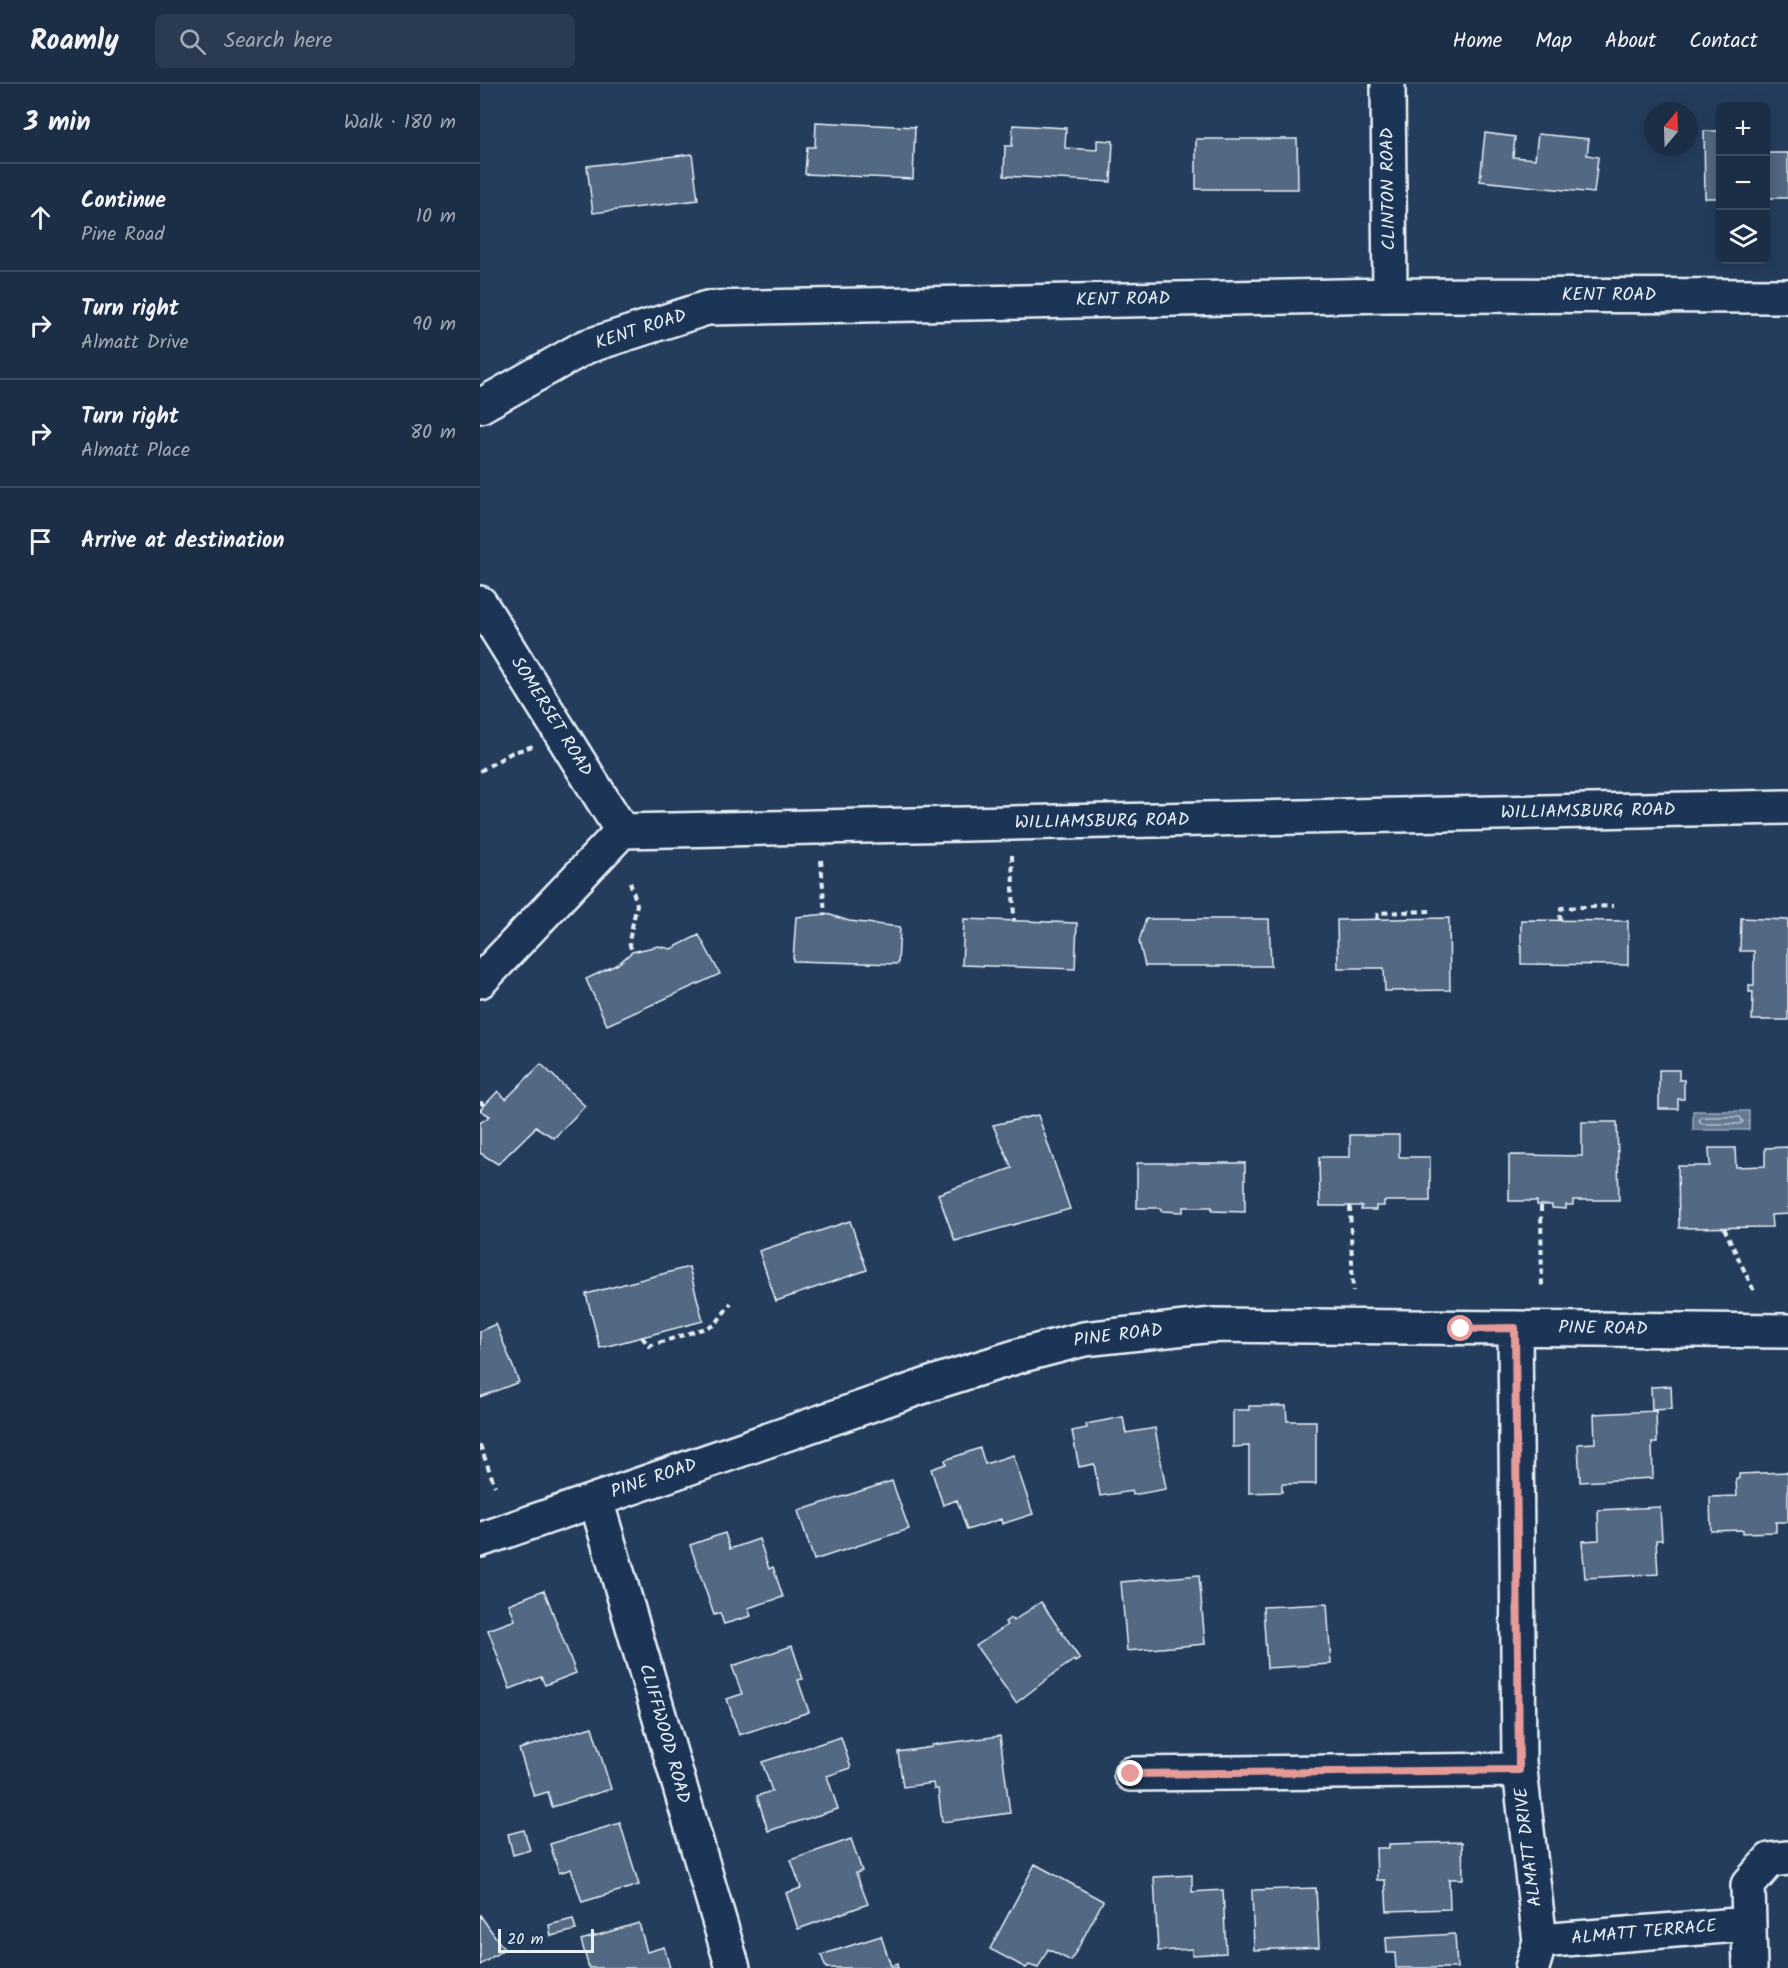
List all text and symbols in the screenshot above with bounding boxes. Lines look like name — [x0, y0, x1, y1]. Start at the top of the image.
search box — [155, 14, 575, 68]
text: Roamly — [30, 19, 119, 64]
text: Search here — [224, 24, 332, 59]
icon: search — [176, 25, 209, 58]
text: Home — [1453, 25, 1502, 58]
text: Map — [1535, 25, 1572, 58]
text: About — [1605, 25, 1656, 58]
text: Contact — [1689, 25, 1758, 58]
text: 3 min — [24, 102, 91, 144]
north arrow — [1644, 102, 1698, 156]
map controls — [1716, 102, 1770, 264]
button: + — [1716, 102, 1770, 156]
text: Walk · 180 m — [344, 107, 456, 139]
street label: CLINTON ROAD — [1373, 127, 1405, 251]
button: − — [1716, 156, 1770, 210]
text: Continue — [81, 184, 166, 219]
icon: ahead — [24, 201, 57, 234]
text: 10 m — [416, 201, 456, 233]
button: layers — [1716, 210, 1770, 264]
text: Pine Road — [81, 219, 164, 251]
street label: KENT ROAD — [1562, 281, 1657, 310]
street label: KENT ROAD — [1076, 285, 1171, 315]
text: Turn right — [81, 292, 179, 327]
street label: KENT ROAD — [592, 302, 691, 358]
icon: right — [24, 309, 57, 342]
text: 90 m — [412, 309, 456, 341]
text: Almatt Drive — [81, 327, 189, 359]
text: Turn right — [81, 400, 179, 435]
icon: right — [24, 417, 57, 450]
text: 80 m — [410, 417, 456, 449]
text: Almatt Place — [81, 435, 190, 467]
text: Arrive at destination — [81, 524, 284, 559]
icon: arrive — [24, 525, 57, 558]
street label: SOMERSET ROAD — [502, 651, 600, 783]
street label: WILLIAMSBURG ROAD — [1500, 796, 1676, 828]
street label: WILLIAMSBURG ROAD — [1014, 806, 1190, 838]
street label: PINE ROAD — [1558, 1314, 1648, 1344]
route start — [1447, 1315, 1473, 1341]
street label: PINE ROAD — [1072, 1316, 1165, 1356]
street label: PINE ROAD — [607, 1451, 701, 1507]
street label: CLIFFWOOD ROAD — [630, 1661, 698, 1808]
route end — [1117, 1760, 1143, 1786]
street label: ALMATT DRIVE — [1507, 1785, 1551, 1908]
street label: ALMATT TERRACE — [1570, 1912, 1718, 1954]
scale bar — [498, 1926, 594, 1954]
text: 20 m — [507, 1927, 543, 1952]

